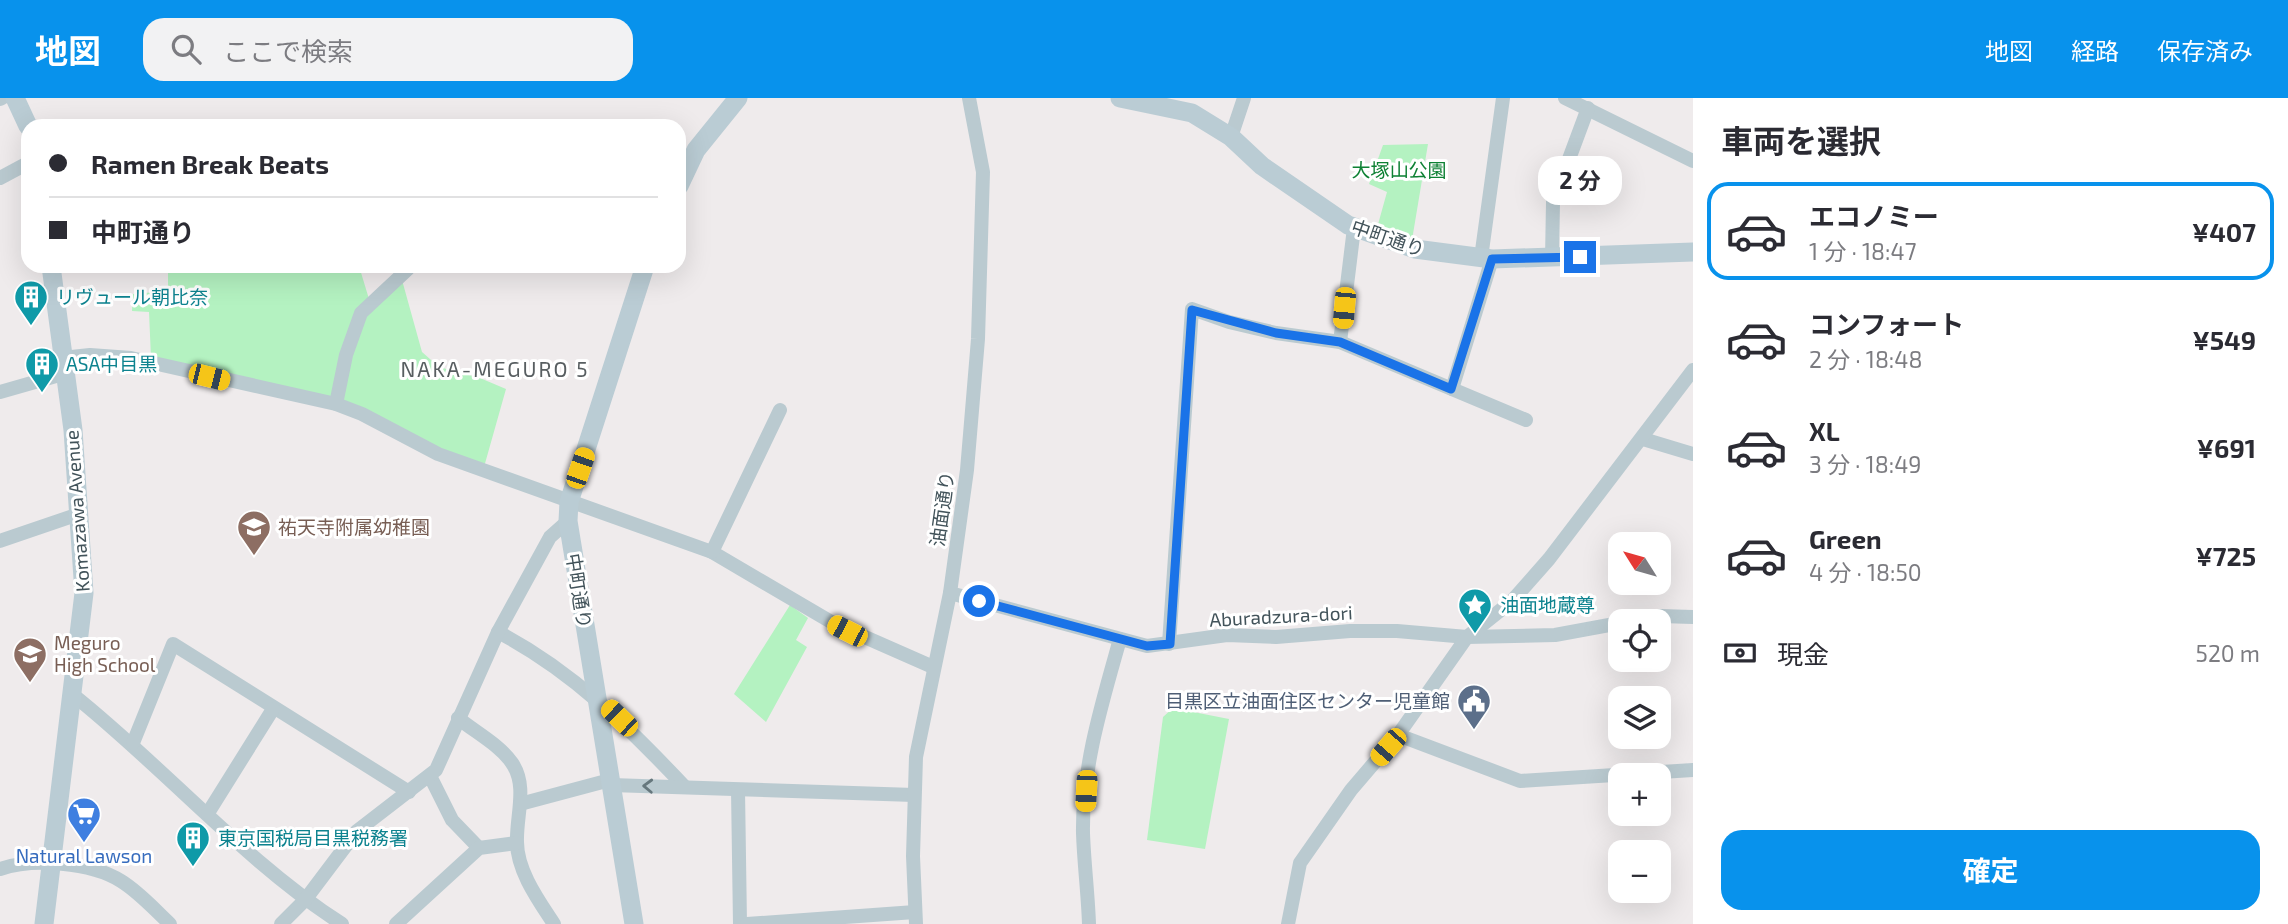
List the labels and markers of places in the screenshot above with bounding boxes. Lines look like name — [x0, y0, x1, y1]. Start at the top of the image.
building icon: リヴュール朝比奈 — [12, 278, 50, 327]
place label: リヴュール朝比奈 — [56, 285, 208, 308]
building icon: ASA中目黒 — [23, 345, 61, 394]
place label: ASA中目黒 — [66, 352, 157, 375]
school or university icon: 祐天寺附属幼稚園 — [235, 508, 273, 557]
place label: 祐天寺附属幼稚園 — [278, 515, 430, 538]
place icon: 油面地蔵尊 — [1456, 586, 1494, 635]
place label: 油面地蔵尊 — [1500, 593, 1595, 616]
place label: Meguro High School — [54, 631, 156, 676]
school or university icon: Meguro High School — [11, 635, 49, 684]
public building icon: 目黒区立油面住区センター児童館 — [1455, 682, 1493, 731]
place label: 目黒区立油面住区センター児童館 — [1165, 689, 1450, 712]
supermarket icon: Natural Lawson — [65, 795, 103, 844]
building icon: 東京国税局目黒税務署 — [174, 819, 212, 868]
place label: 東京国税局目黒税務署 — [218, 826, 408, 849]
place label: Natural Lawson — [16, 844, 152, 867]

